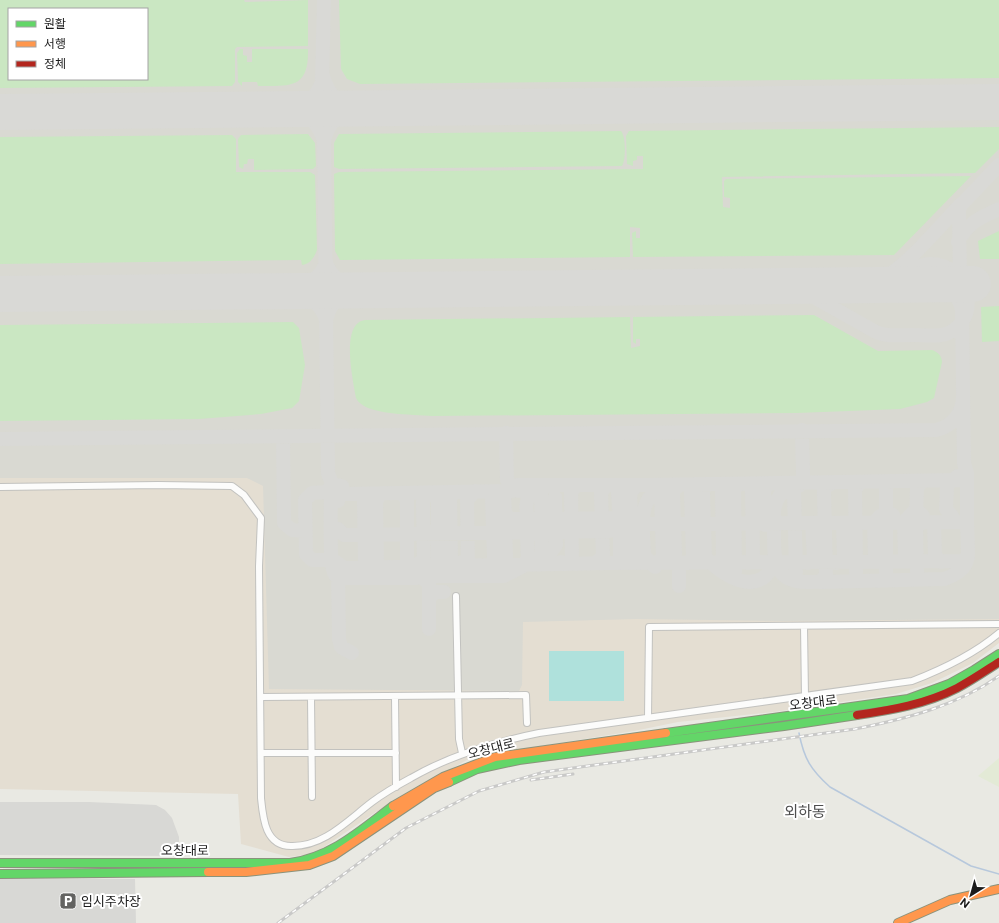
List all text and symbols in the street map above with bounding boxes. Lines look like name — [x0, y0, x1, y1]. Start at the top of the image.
legend — [8, 8, 148, 80]
text: 원활 — [44, 17, 66, 31]
text: 서행 — [44, 37, 66, 51]
text: 정체 — [44, 57, 66, 71]
street label: 오창대로 — [788, 692, 838, 713]
street label: 오창대로 — [466, 735, 516, 762]
district label: 외하동 — [784, 803, 826, 820]
street label: 오창대로 — [161, 843, 209, 858]
north arrow — [951, 875, 991, 915]
parking icon: 임시주차장 — [58, 891, 78, 911]
place label: 임시주차장 — [81, 894, 141, 909]
text: N — [958, 896, 972, 910]

